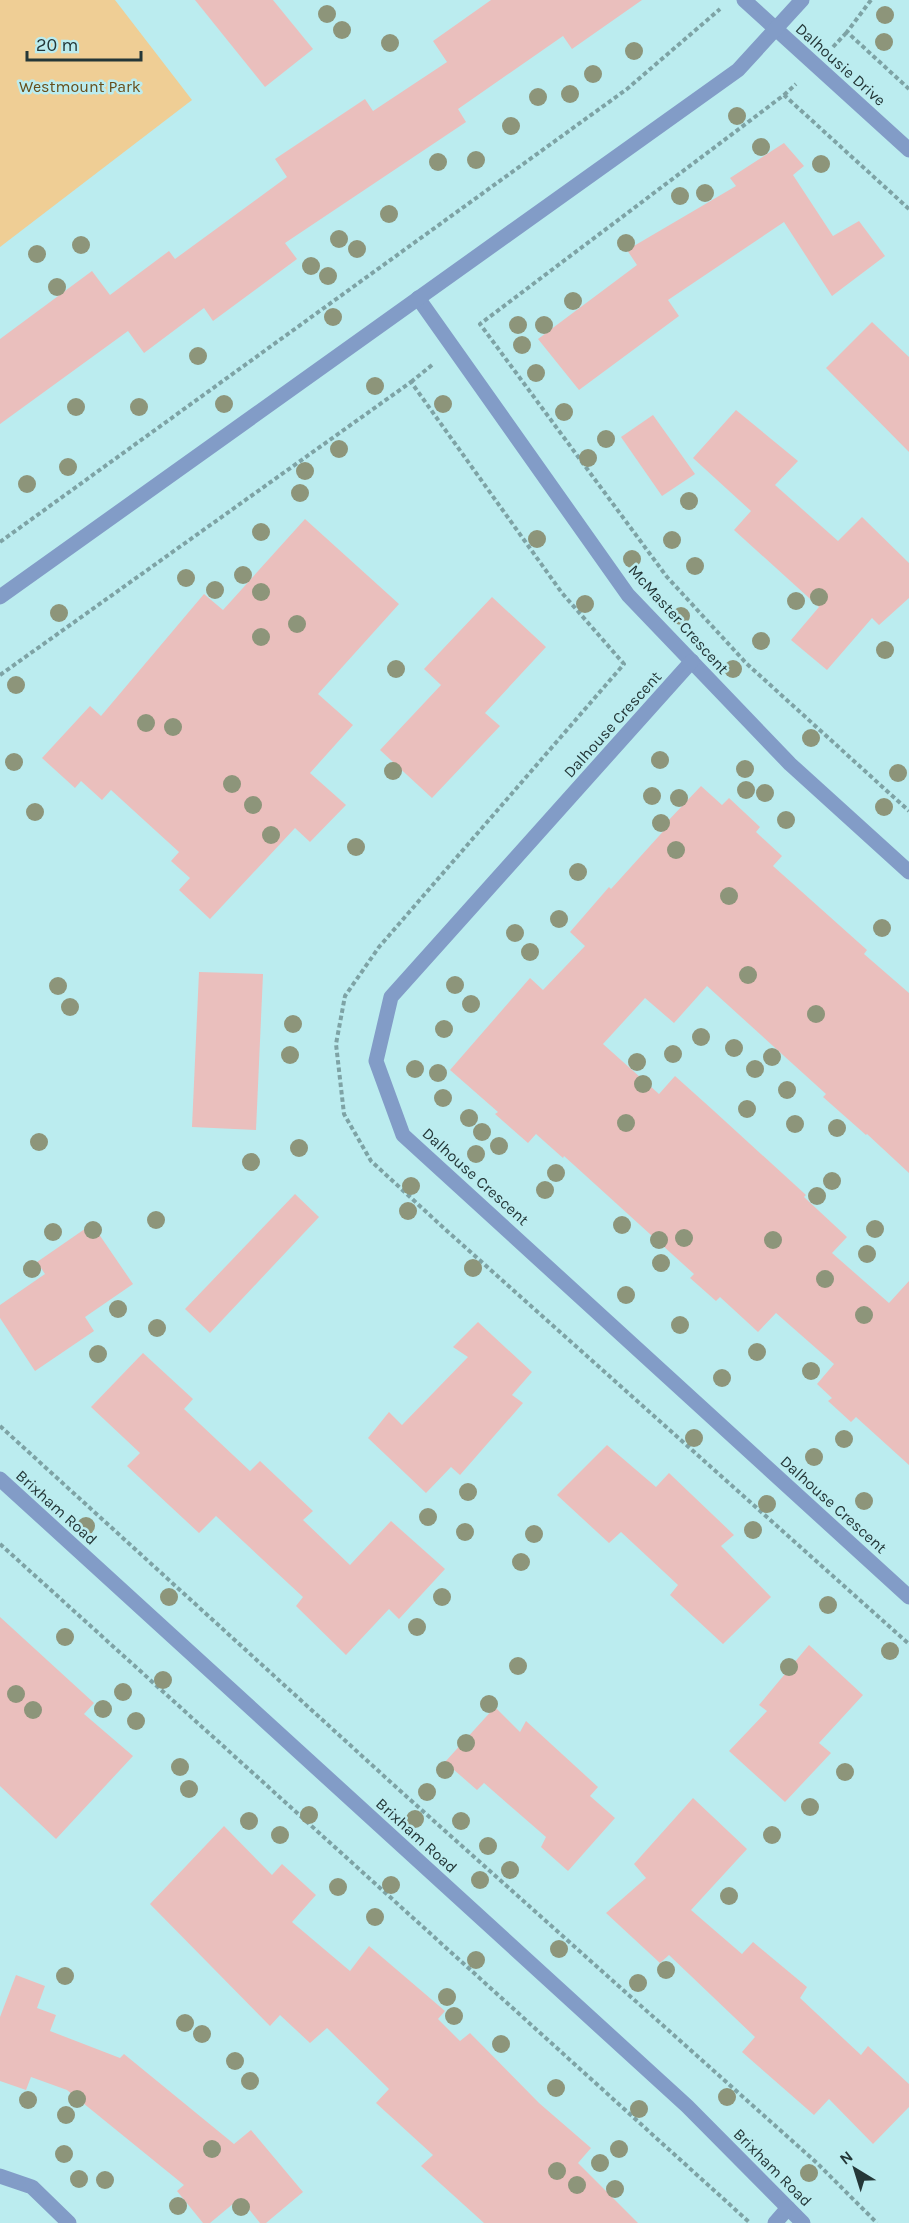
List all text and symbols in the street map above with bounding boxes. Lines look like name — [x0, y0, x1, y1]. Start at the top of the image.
street label: Dalhousie Drive — [792, 19, 890, 110]
scale bar — [27, 24, 141, 62]
text: 20 m — [36, 34, 78, 56]
park label: Westmount Park — [19, 77, 141, 96]
street label: McMaster Crescent — [624, 561, 733, 678]
street label: Dalhouse Crescent — [560, 667, 665, 781]
street label: Dalhouse Crescent — [419, 1124, 533, 1229]
street label: Dalhouse Crescent — [777, 1452, 891, 1557]
street label: Brixham Road — [12, 1466, 101, 1549]
street label: Brixham Road — [372, 1794, 461, 1877]
street label: Brixham Road — [730, 2124, 816, 2210]
north arrow — [825, 2139, 885, 2199]
text: N — [836, 2147, 856, 2169]

